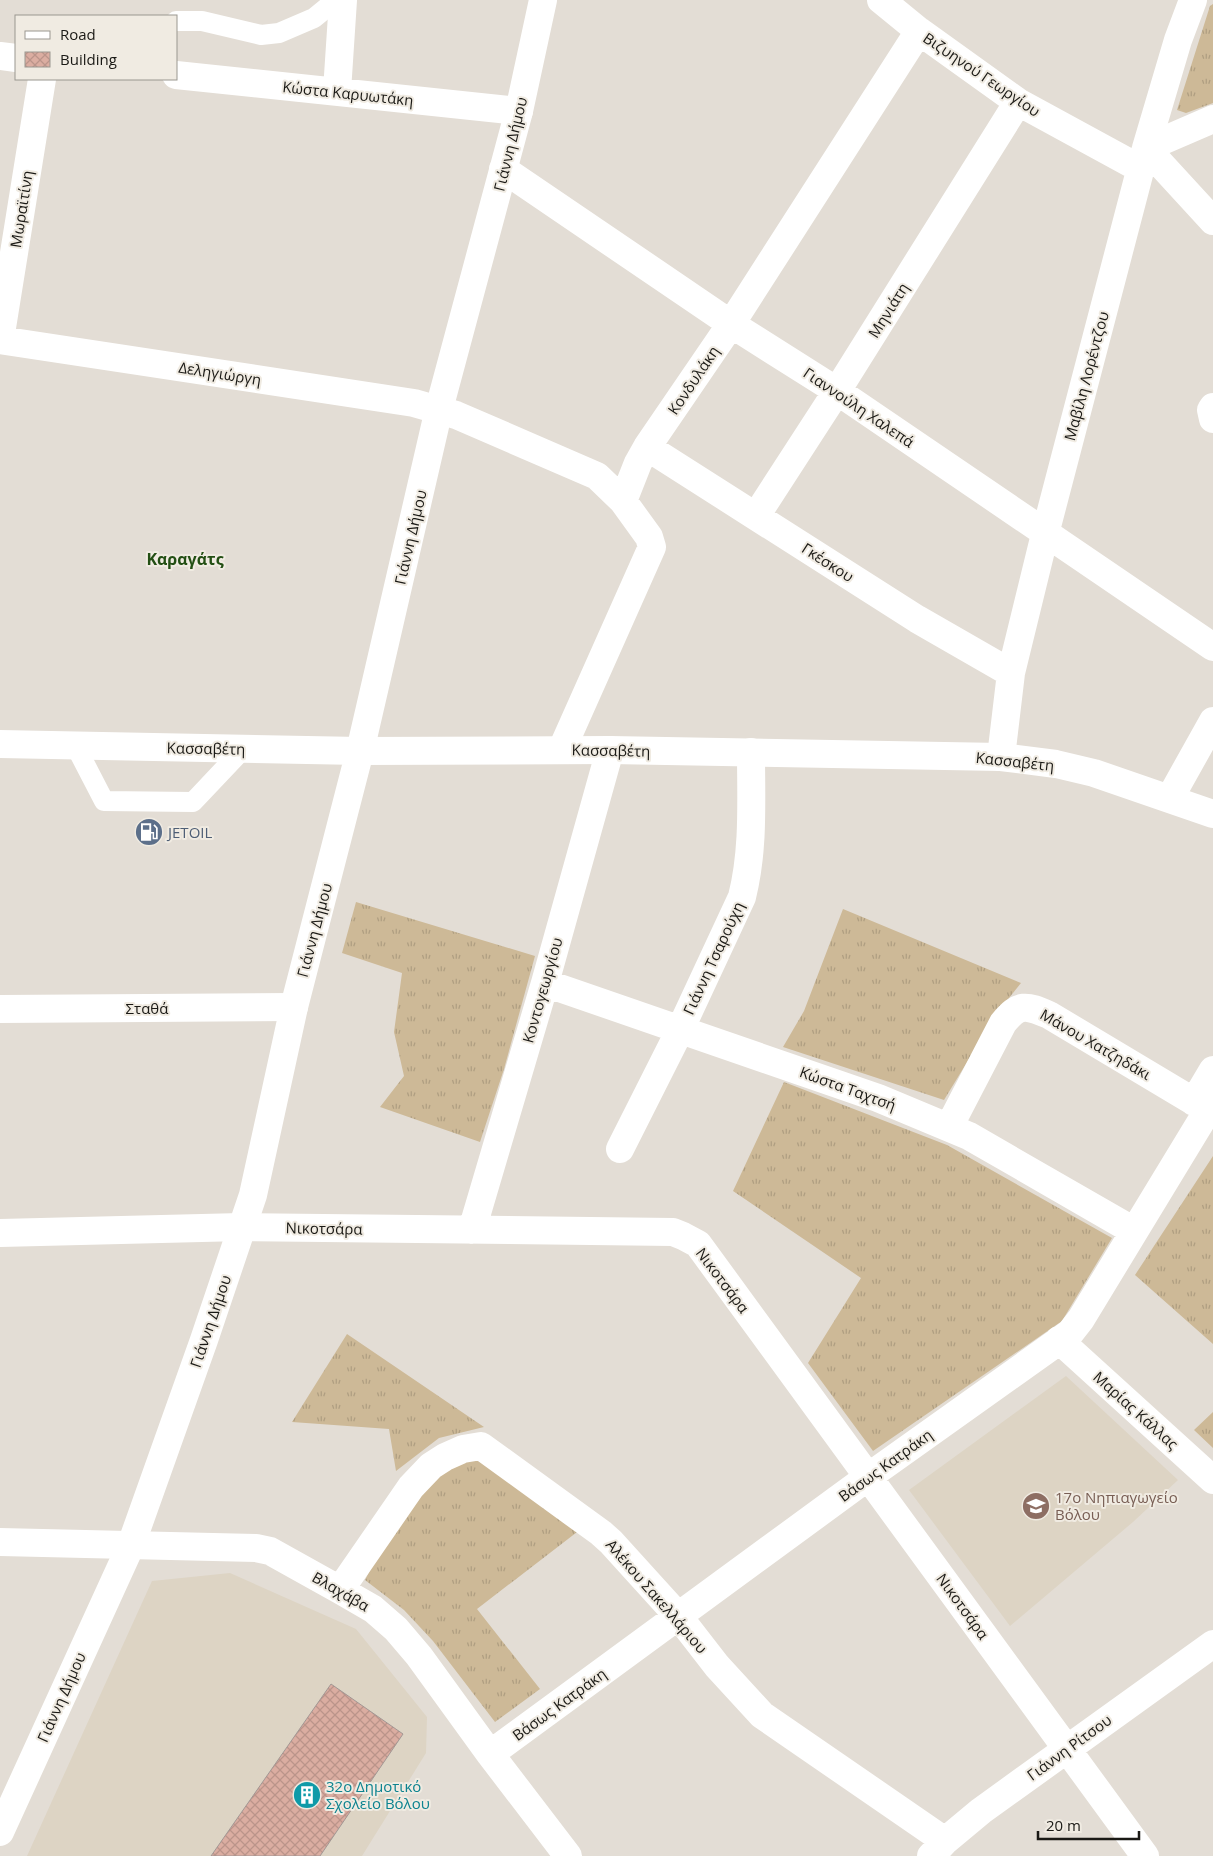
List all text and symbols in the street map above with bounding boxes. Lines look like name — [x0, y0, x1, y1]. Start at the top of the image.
legend — [15, 15, 178, 80]
text: Road — [60, 24, 96, 44]
street label: Βιζυηνού Γεωργίου — [920, 27, 1044, 121]
text: Building — [60, 49, 117, 69]
street label: Κώστα Καρυωτάκη — [282, 76, 414, 110]
street label: Γιάννη Δήμου — [489, 95, 531, 193]
street label: Μωραϊτίνη — [5, 169, 37, 249]
street label: Μηνιάτη — [863, 279, 913, 341]
street label: Μαβίλη Λορέντζου — [1059, 309, 1113, 443]
street label: Κονδυλάκη — [663, 342, 723, 418]
street label: Δεληγιώργη — [177, 357, 263, 389]
street label: Γιαννούλη Χαλεπά — [800, 362, 918, 452]
street label: Γιάννη Δήμου — [389, 488, 431, 586]
street label: Γκέσκου — [798, 538, 858, 586]
district label: Καραγάτς — [146, 548, 224, 570]
street label: Κασσαβέτη — [166, 737, 246, 759]
street label: Κασσαβέτη — [571, 739, 651, 761]
street label: Κασσαβέτη — [975, 747, 1055, 775]
fuel station icon: JETOIL — [134, 817, 164, 847]
place label: JETOIL — [166, 822, 212, 842]
street label: Γιάννη Δήμου — [292, 881, 336, 979]
street label: Γιάννη Τσαρούχη — [678, 898, 748, 1018]
street label: Κοντογεωργίου — [517, 935, 567, 1045]
street label: Σταθά — [126, 998, 168, 1018]
street label: Μάνου Χατζηδάκι — [1037, 1004, 1155, 1084]
street label: Κώστα Ταχτσή — [797, 1061, 899, 1115]
street label: Νικοτσάρα — [285, 1217, 363, 1239]
street label: Νικοτσάρα — [692, 1243, 754, 1317]
street label: Γιάννη Δήμου — [185, 1272, 235, 1370]
street label: Μαρίας Κάλλας — [1089, 1366, 1183, 1454]
street label: Βάσως Κατράκη — [834, 1424, 936, 1506]
place label: 17ο Νηπιαγωγείο Βόλου — [1055, 1487, 1178, 1524]
school or university icon: 17ο Νηπιαγωγείο Βόλου — [1021, 1491, 1051, 1521]
street label: Αλέκου Σακελλάριου — [602, 1535, 712, 1657]
street label: Βλαχάβα — [309, 1567, 373, 1615]
street label: Νικοτσάρα — [932, 1569, 994, 1643]
street label: Γιάννη Δήμου — [32, 1649, 90, 1745]
street label: Βάσως Κατράκη — [508, 1663, 610, 1745]
street label: Γιάννη Ρίτσου — [1023, 1710, 1115, 1784]
place label: 32ο Δημοτικό Σχολείο Βόλου — [326, 1776, 430, 1813]
building icon: 32ο Δημοτικό Σχολείο Βόλου — [292, 1780, 322, 1810]
scale bar — [1038, 1808, 1139, 1840]
text: 20 m — [1046, 1815, 1081, 1835]

